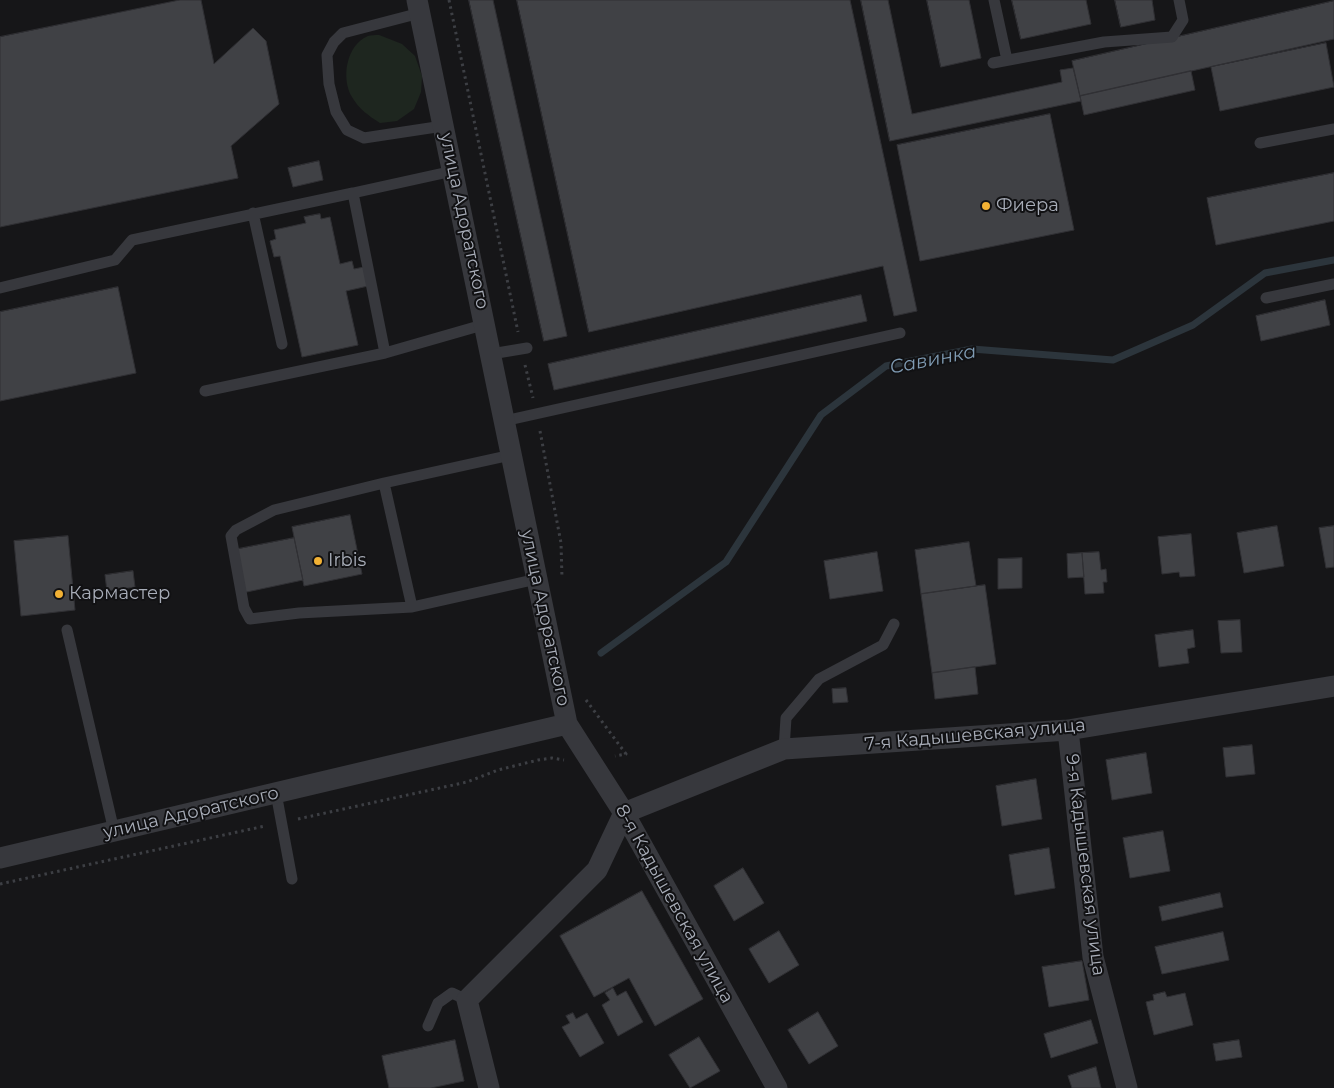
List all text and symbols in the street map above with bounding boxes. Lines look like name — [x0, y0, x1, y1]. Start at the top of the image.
street label: улица Адоратского — [435, 131, 493, 311]
place label: Фиера — [996, 195, 1059, 217]
marker: Фиера — [980, 200, 992, 212]
water label: Савинка — [888, 340, 978, 380]
street label: улица Адоратского — [516, 528, 574, 708]
place label: Irbis — [328, 550, 366, 572]
marker: Irbis — [312, 555, 324, 567]
place label: Кармастер — [69, 583, 170, 605]
marker: Кармастер — [53, 588, 65, 600]
street label: 7-я Кадышевская улица — [863, 715, 1087, 755]
street label: 9-я Кадышевская улица — [1061, 753, 1109, 977]
street label: улица Адоратского — [101, 782, 281, 844]
street label: 8-я Кадышевская улица — [610, 801, 738, 1007]

